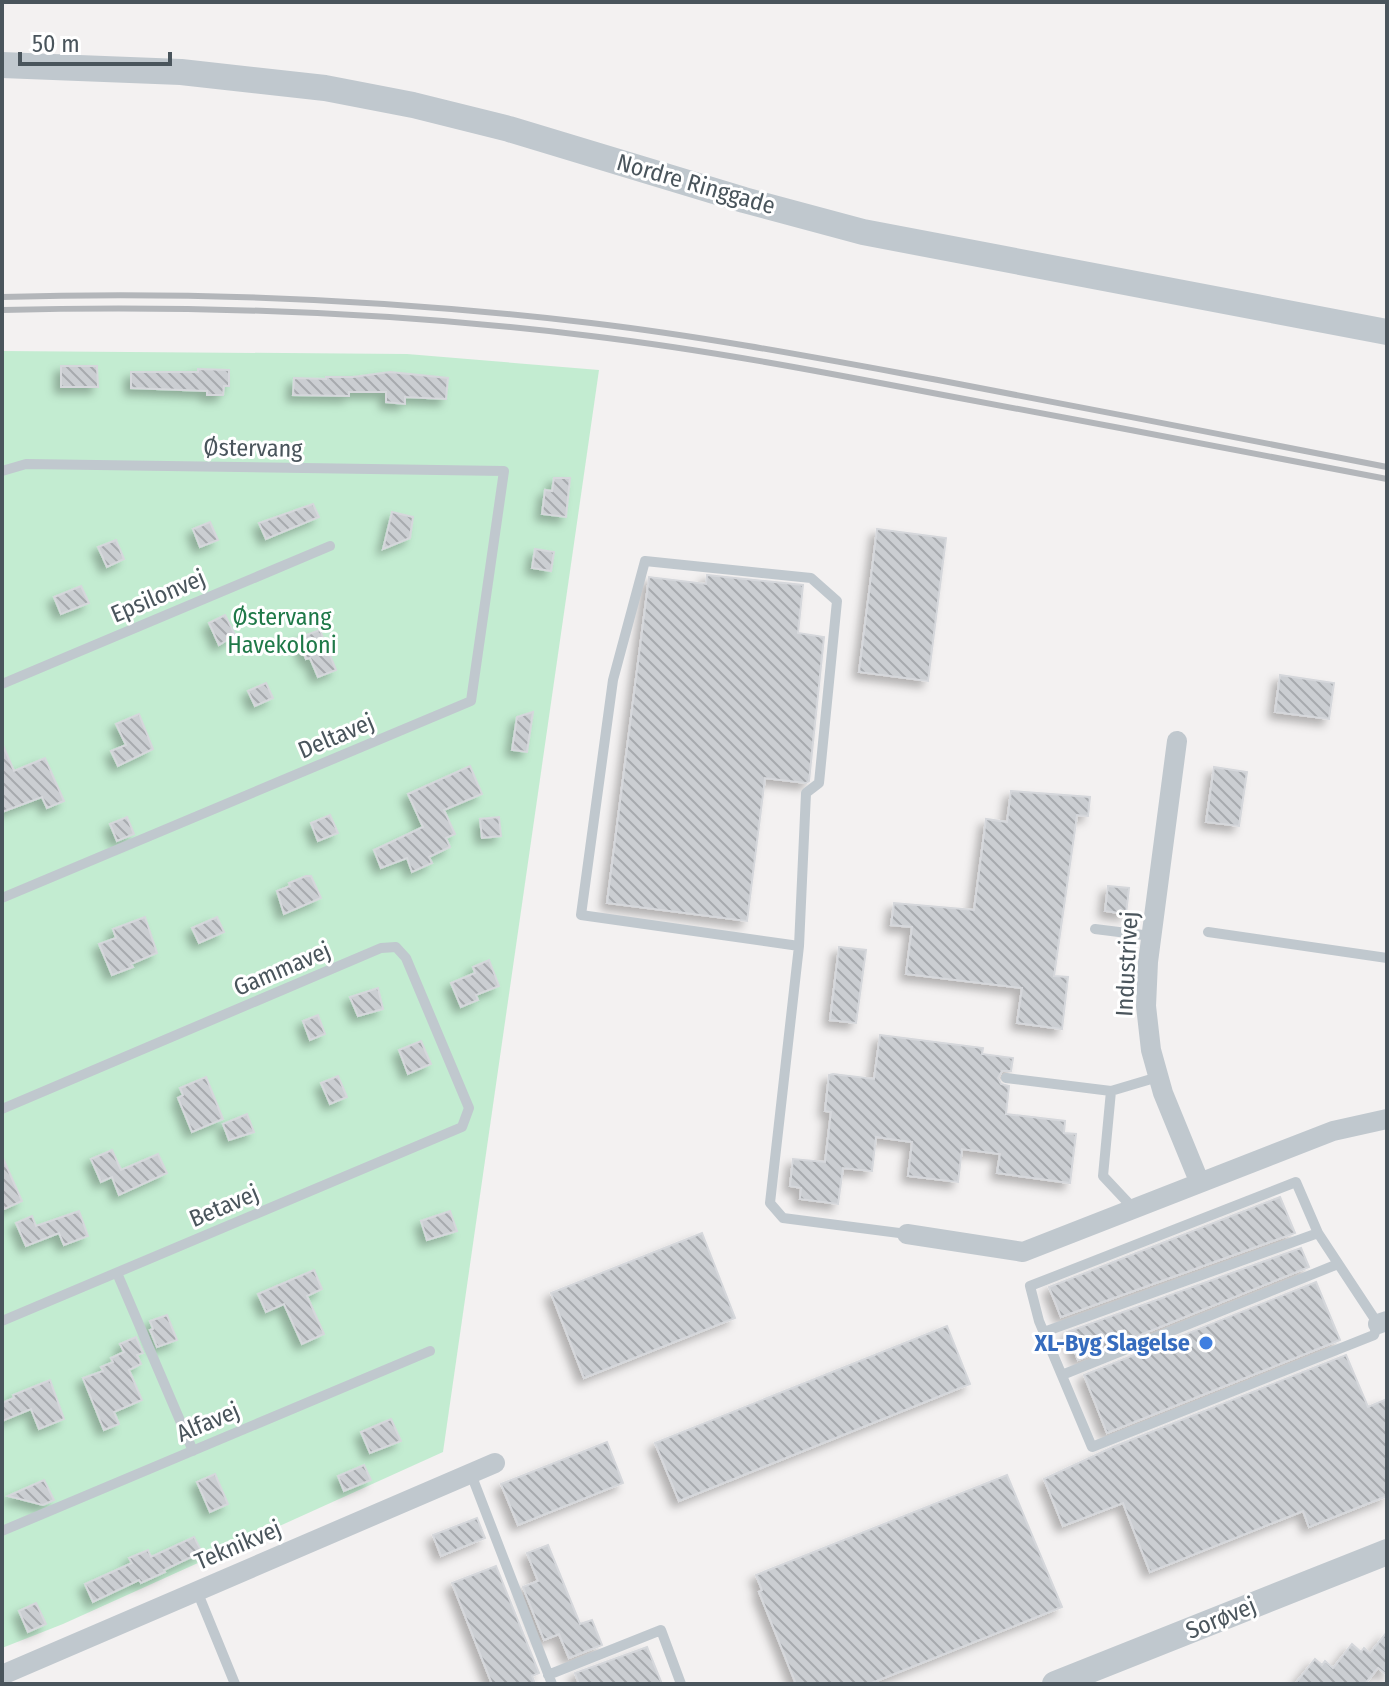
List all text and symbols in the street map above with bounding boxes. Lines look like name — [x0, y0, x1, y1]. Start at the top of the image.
scale bar — [20, 16, 170, 66]
text: 50 m — [32, 30, 80, 58]
street label: Nordre Ringgade — [614, 148, 778, 220]
street label: Østervang — [203, 433, 303, 463]
street label: Epsilonvej — [107, 564, 209, 628]
park label: Østervang Havekoloni — [227, 603, 337, 659]
street label: Deltavej — [294, 708, 378, 764]
street label: Industrivej — [1110, 911, 1144, 1017]
street label: Gammavej — [229, 936, 335, 1002]
street label: Betavej — [185, 1179, 263, 1233]
place label: XL-Byg Slagelse — [1033, 1329, 1190, 1357]
marker: XL-Byg Slagelse — [1197, 1334, 1215, 1352]
street label: Alfavej — [172, 1396, 244, 1448]
street label: Teknikvej — [191, 1514, 285, 1576]
street label: Sorøvej — [1182, 1591, 1260, 1645]

